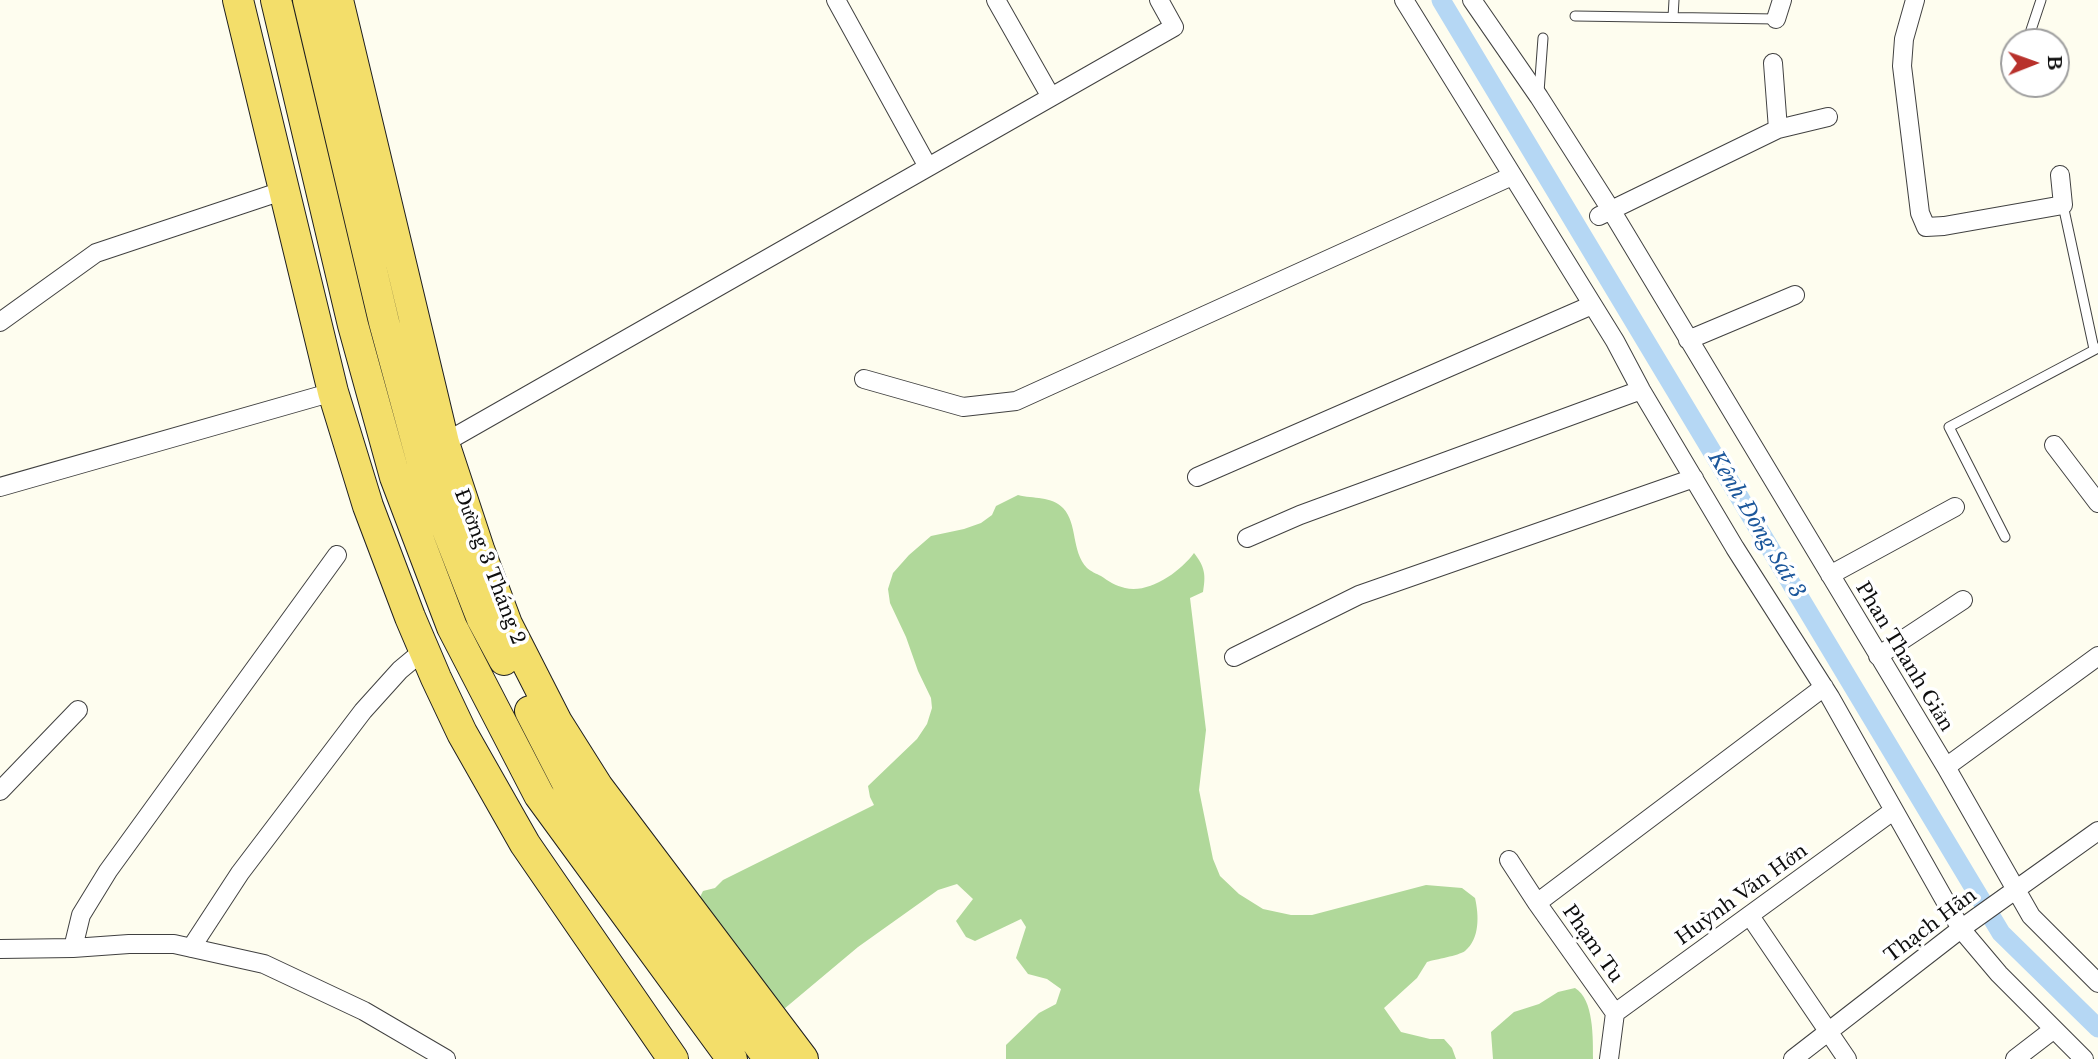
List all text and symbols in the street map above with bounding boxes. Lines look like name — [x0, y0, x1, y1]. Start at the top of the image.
north arrow — [2000, 28, 2070, 98]
text: B — [2043, 55, 2066, 70]
water label: Kênh Đồng Sát 3 — [1702, 447, 1810, 603]
street label: Đường 3 Tháng 2 — [449, 486, 529, 648]
street label: Phan Thanh Giản — [1850, 578, 1958, 736]
street label: Huỳnh Văn Hớn — [1672, 840, 1812, 950]
street label: Thạch Hãn — [1881, 884, 1981, 968]
street label: Phạm Tu — [1557, 901, 1627, 987]

